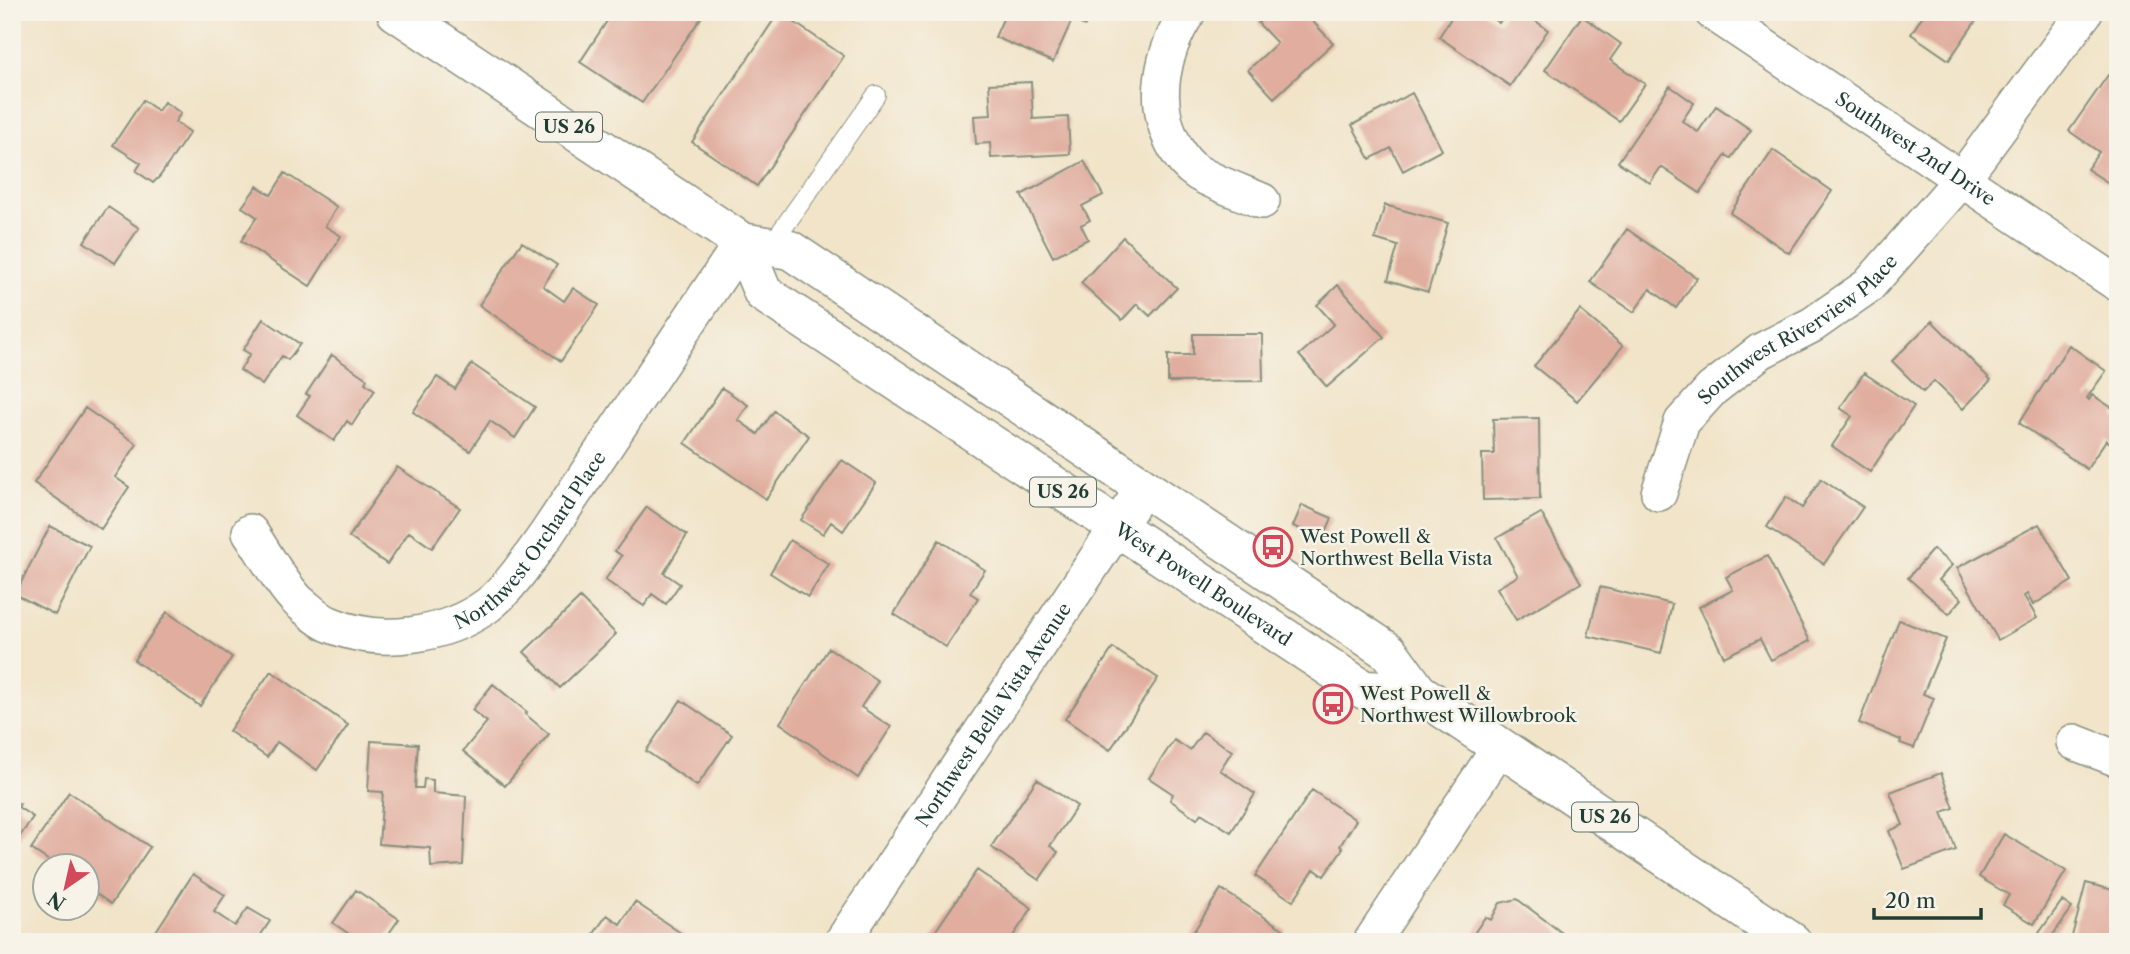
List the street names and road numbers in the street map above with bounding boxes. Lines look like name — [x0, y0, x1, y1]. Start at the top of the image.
street label: Southwest 2nd Drive — [1831, 87, 2000, 211]
road number: US 26 — [536, 112, 602, 142]
street label: Southwest Riverview Place — [1693, 250, 1902, 409]
street label: Northwest Orchard Place — [451, 447, 611, 634]
road number: US 26 — [1030, 478, 1096, 506]
street label: West Powell Boulevard — [1110, 517, 1296, 651]
street label: Northwest Bella Vista Avenue — [911, 598, 1076, 831]
road number: US 26 — [1572, 802, 1638, 832]

